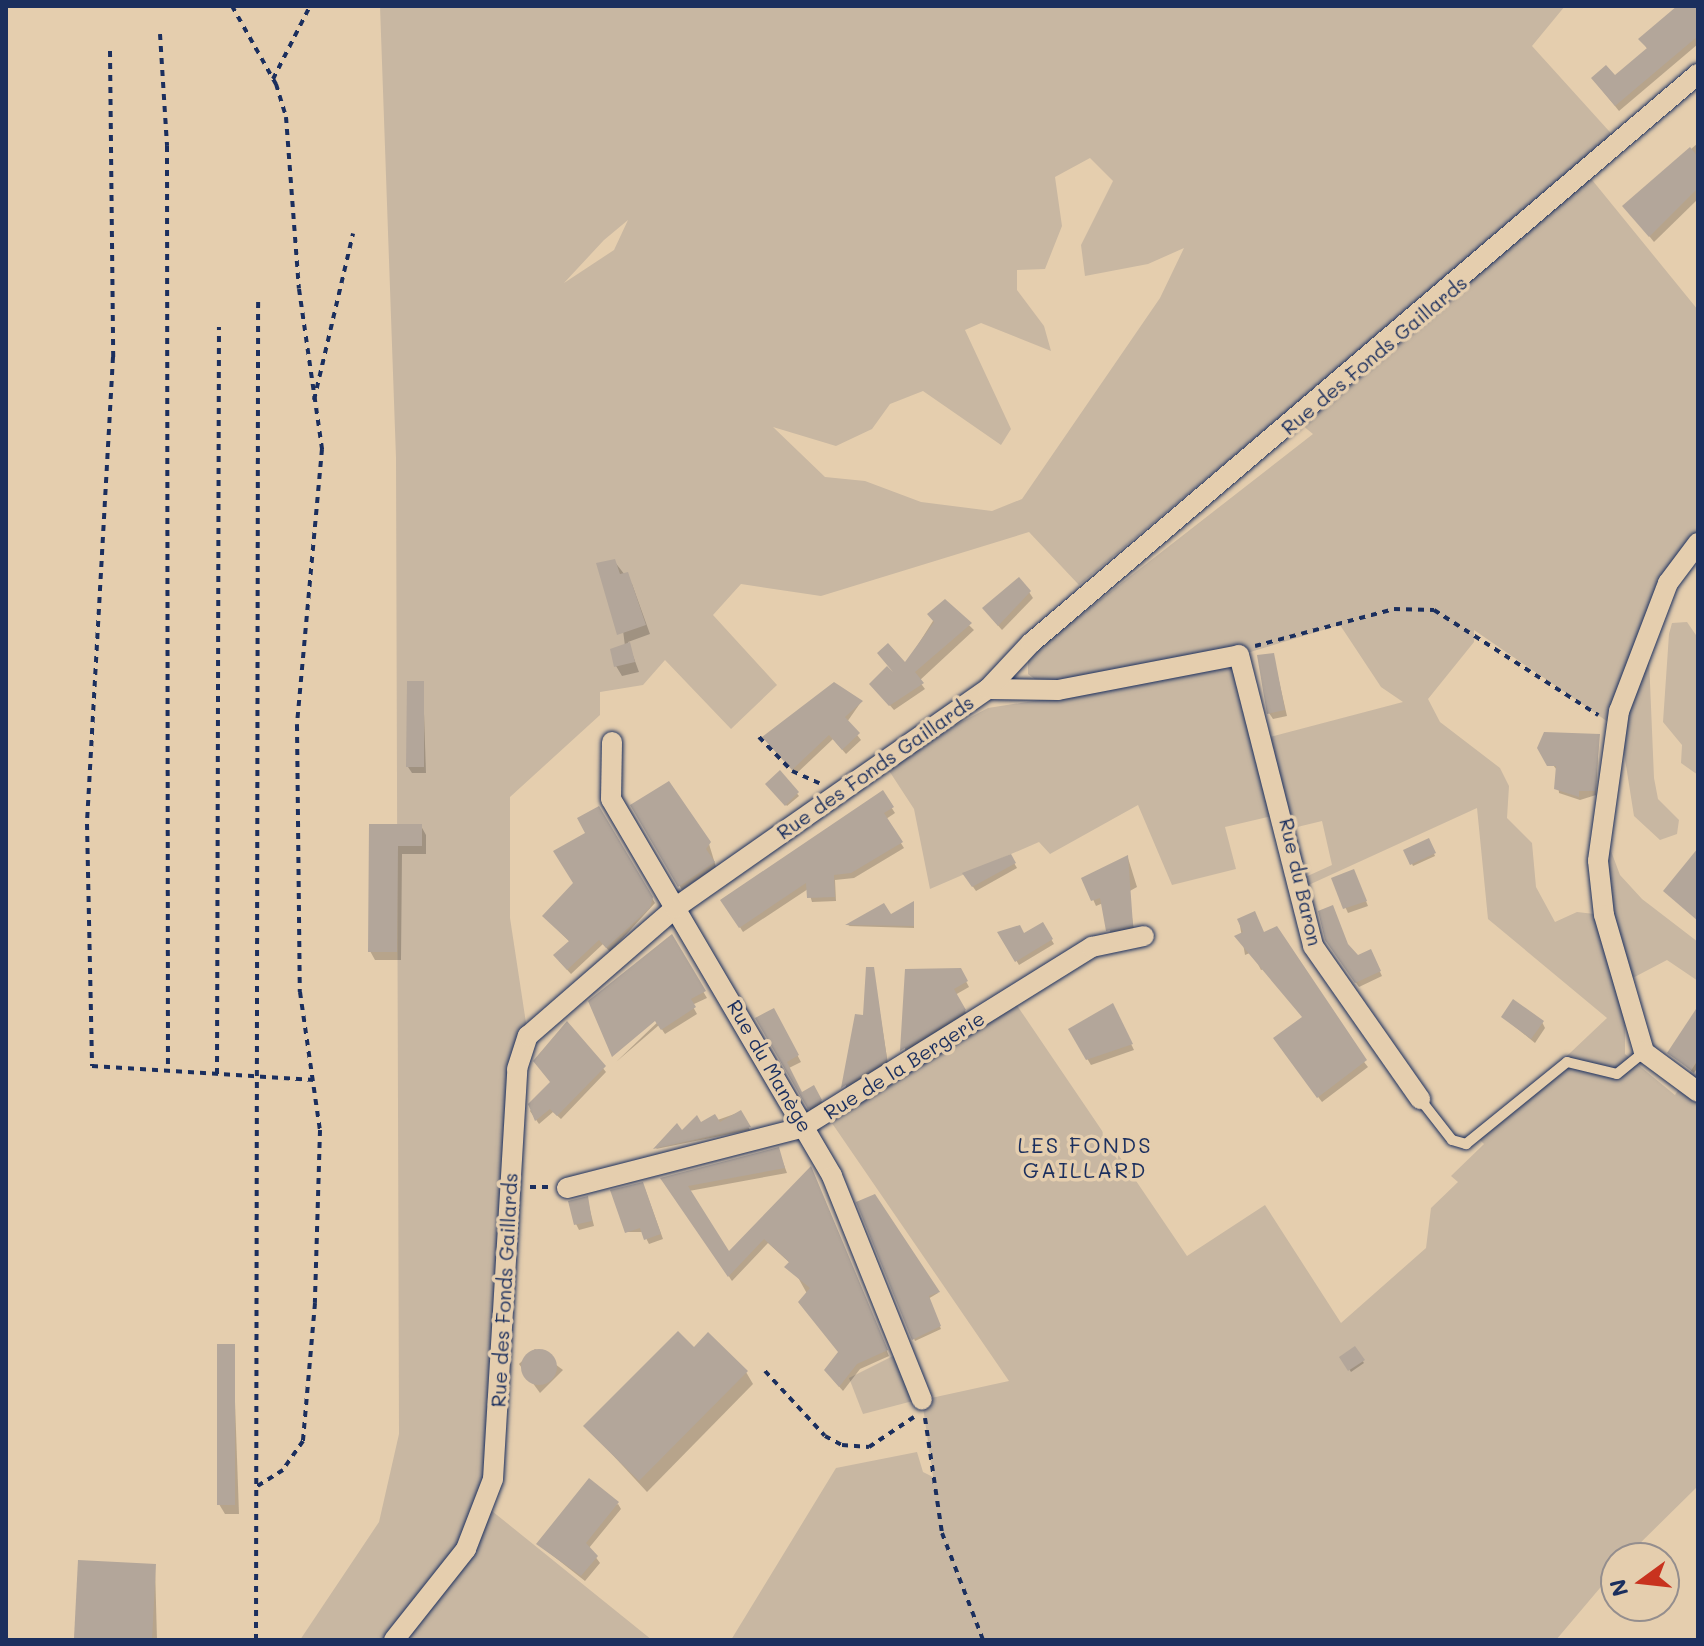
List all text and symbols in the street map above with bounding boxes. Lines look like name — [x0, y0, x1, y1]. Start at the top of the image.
street label: Rue des Fonds Gaillards — [1276, 270, 1472, 440]
street label: Rue des Fonds Gaillards — [772, 690, 978, 844]
street label: Rue du Baron — [1275, 816, 1327, 948]
street label: Rue du Manège — [722, 996, 818, 1136]
street label: Rue de la Bergerie — [819, 1006, 989, 1124]
district label: LES FONDS GAILLARD — [1017, 1131, 1153, 1182]
street label: Rue des Fonds Gaillards — [486, 1172, 522, 1408]
north arrow — [1600, 1542, 1680, 1622]
text: N — [1602, 1576, 1634, 1600]

